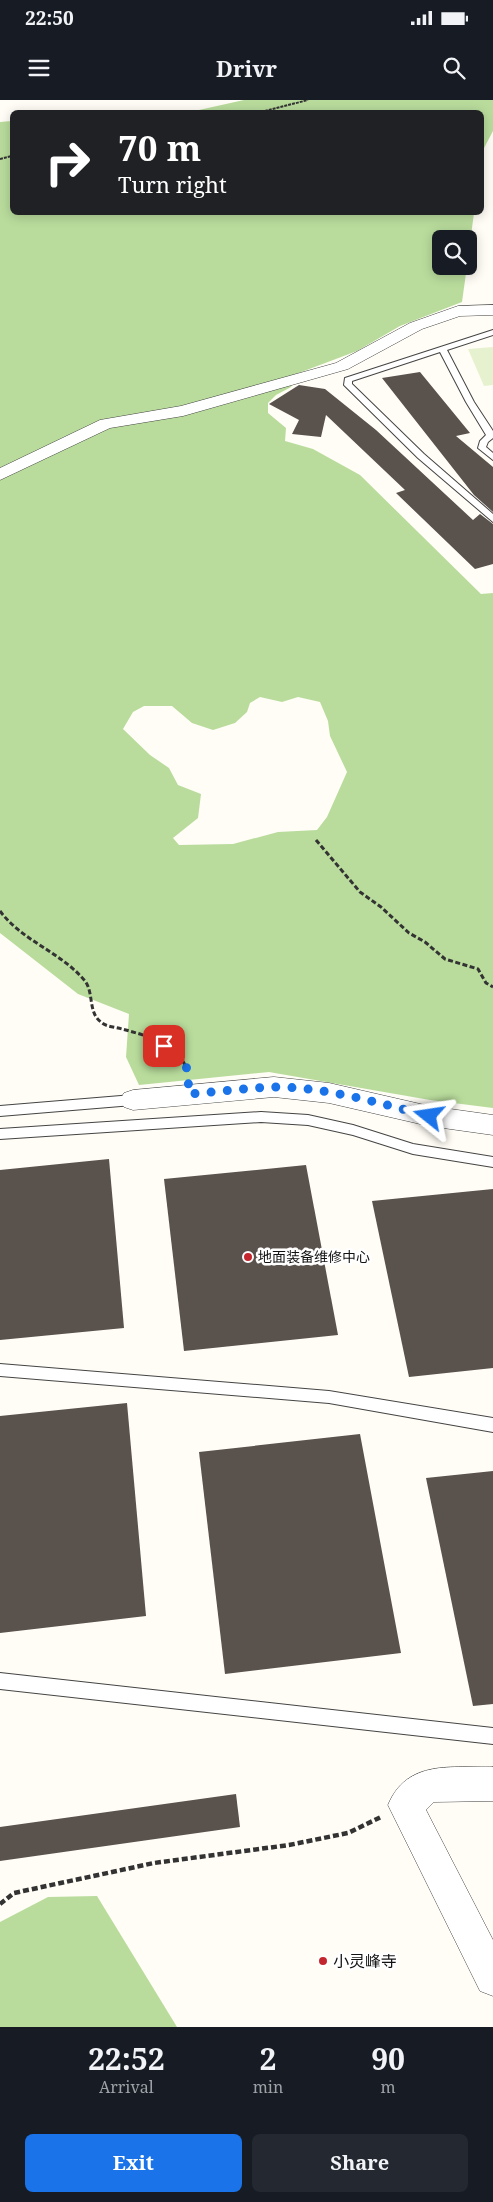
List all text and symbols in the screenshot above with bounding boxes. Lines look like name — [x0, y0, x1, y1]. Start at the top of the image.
text: 22:50 — [25, 5, 74, 31]
text: Drivr — [216, 53, 277, 83]
icon: menu — [25, 54, 53, 82]
icon: search — [440, 54, 468, 82]
text: 70 m — [118, 124, 201, 171]
icon: right — [35, 130, 100, 195]
text: Turn right — [118, 169, 227, 199]
map controls — [432, 230, 477, 275]
button: search — [432, 230, 477, 275]
pin — [143, 1025, 185, 1067]
icon: arrive — [150, 1032, 178, 1060]
position arrow — [402, 1089, 454, 1141]
place label: 地面装备维修中心 — [258, 1247, 370, 1266]
marker: 地面装备维修中心 — [242, 1251, 254, 1263]
place label: 小灵峰寺 — [333, 1950, 397, 1972]
marker: 小灵峰寺 — [317, 1955, 329, 1967]
text: 22:52 — [88, 2038, 165, 2079]
text: 2 — [260, 2038, 276, 2079]
text: 90 — [371, 2038, 405, 2079]
text: Arrival — [99, 2076, 154, 2098]
text: min — [253, 2076, 283, 2098]
text: m — [381, 2076, 396, 2098]
button: Exit — [25, 2134, 242, 2192]
button: Share — [252, 2134, 468, 2192]

